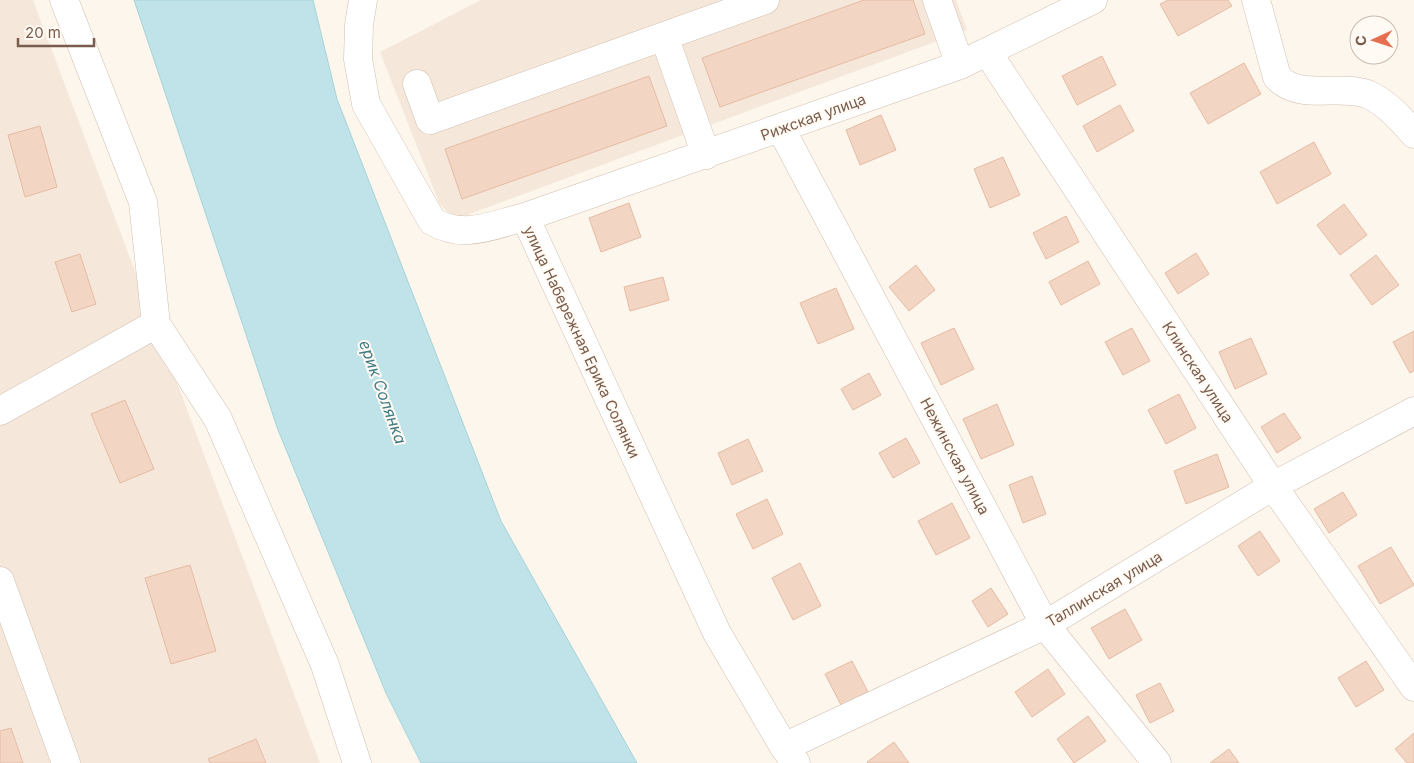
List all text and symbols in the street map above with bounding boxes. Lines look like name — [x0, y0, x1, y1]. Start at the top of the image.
scale bar — [18, 15, 94, 47]
north arrow — [1349, 15, 1399, 65]
text: 20 m — [25, 23, 61, 42]
text: С — [1352, 35, 1369, 46]
street label: Рижская улица — [758, 89, 868, 145]
street label: улица Набережная Ерика Солянки — [520, 223, 644, 461]
street label: Клинская улица — [1158, 318, 1238, 426]
water label: ерик Солянка — [355, 337, 411, 447]
street label: Нежинская улица — [916, 394, 994, 518]
street label: Таллинская улица — [1042, 547, 1166, 631]

